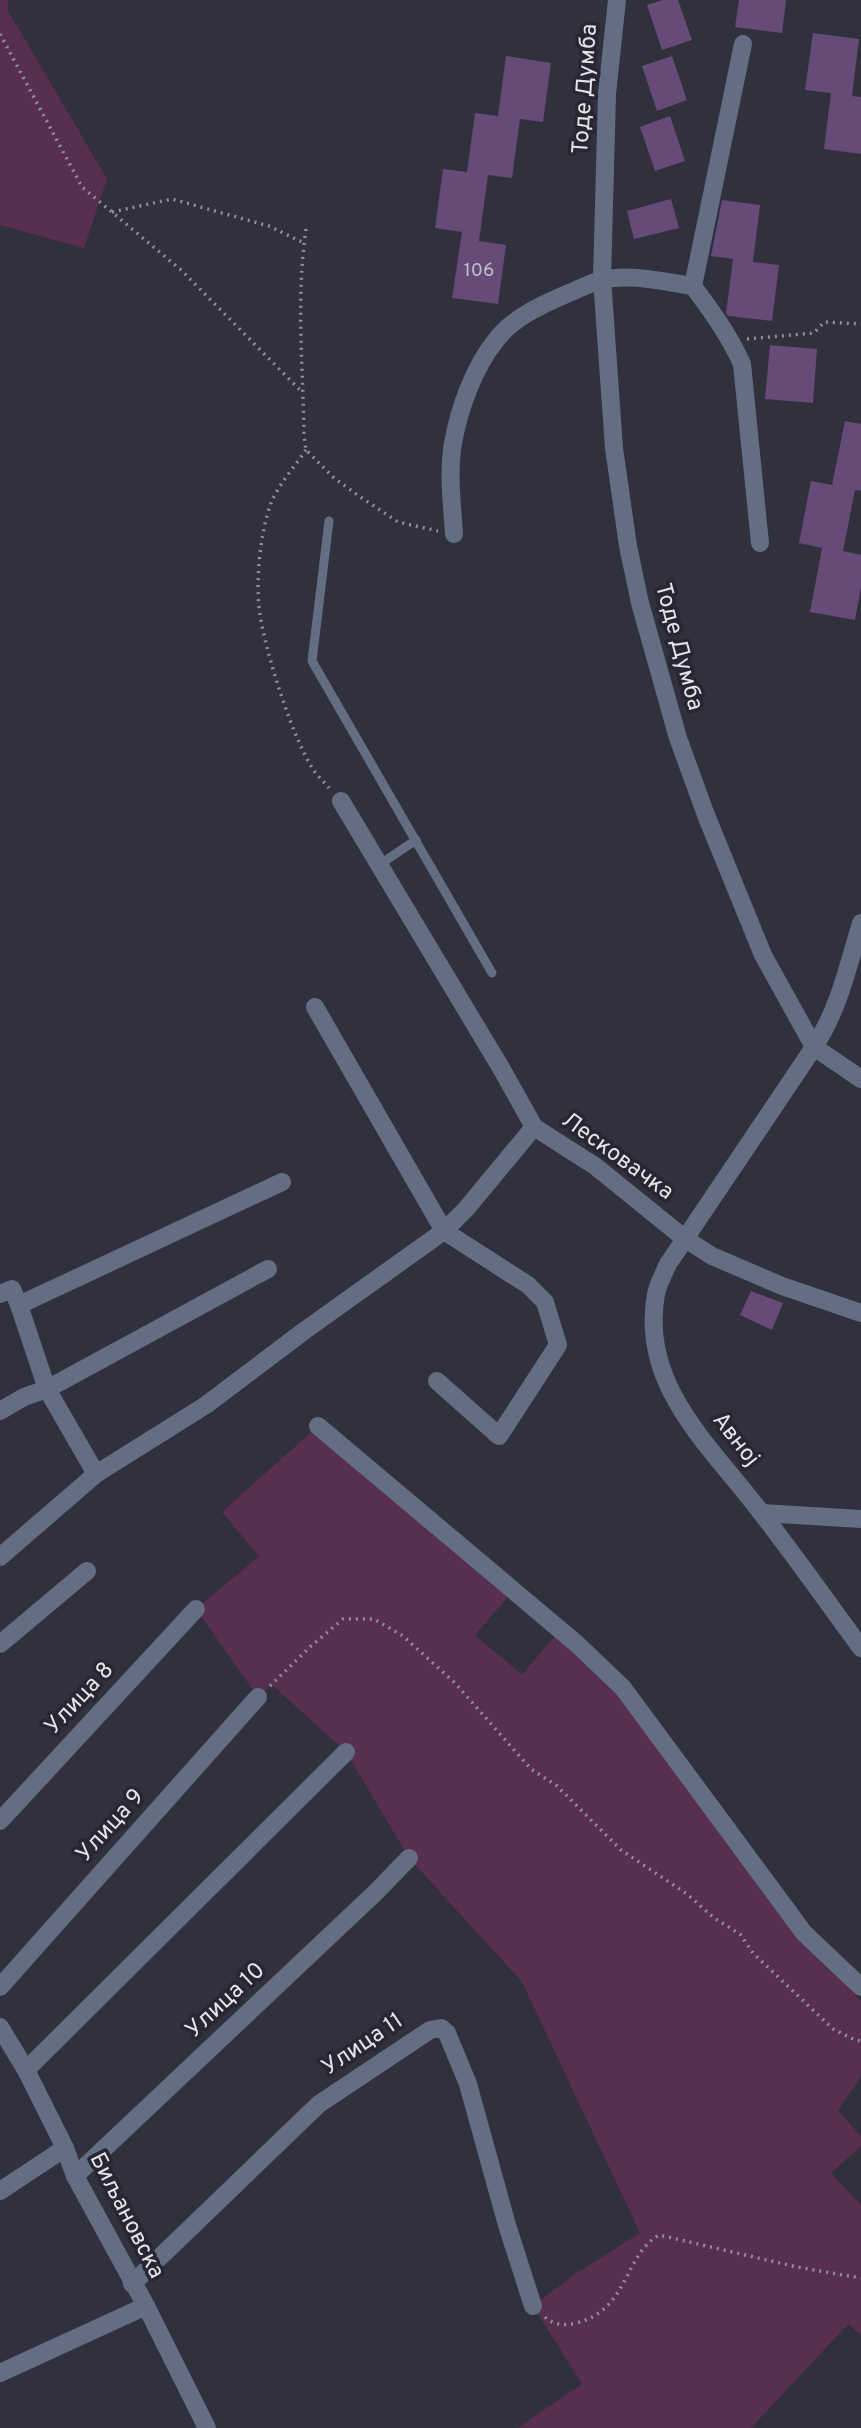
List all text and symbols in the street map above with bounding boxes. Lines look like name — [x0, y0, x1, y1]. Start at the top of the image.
street label: Тоде Думба — [567, 23, 605, 155]
house number: 106 — [464, 259, 494, 283]
street label: Тоде Думба — [647, 580, 709, 714]
street label: Лесковачка — [555, 1107, 679, 1207]
street label: Авној — [705, 1407, 765, 1473]
street label: Улица 8 — [39, 1657, 121, 1741]
street label: Улица 9 — [71, 1783, 151, 1869]
street label: Улица 10 — [180, 1957, 272, 2045]
street label: Улица 11 — [317, 2007, 409, 2083]
street label: Биљановска — [82, 2148, 170, 2284]

